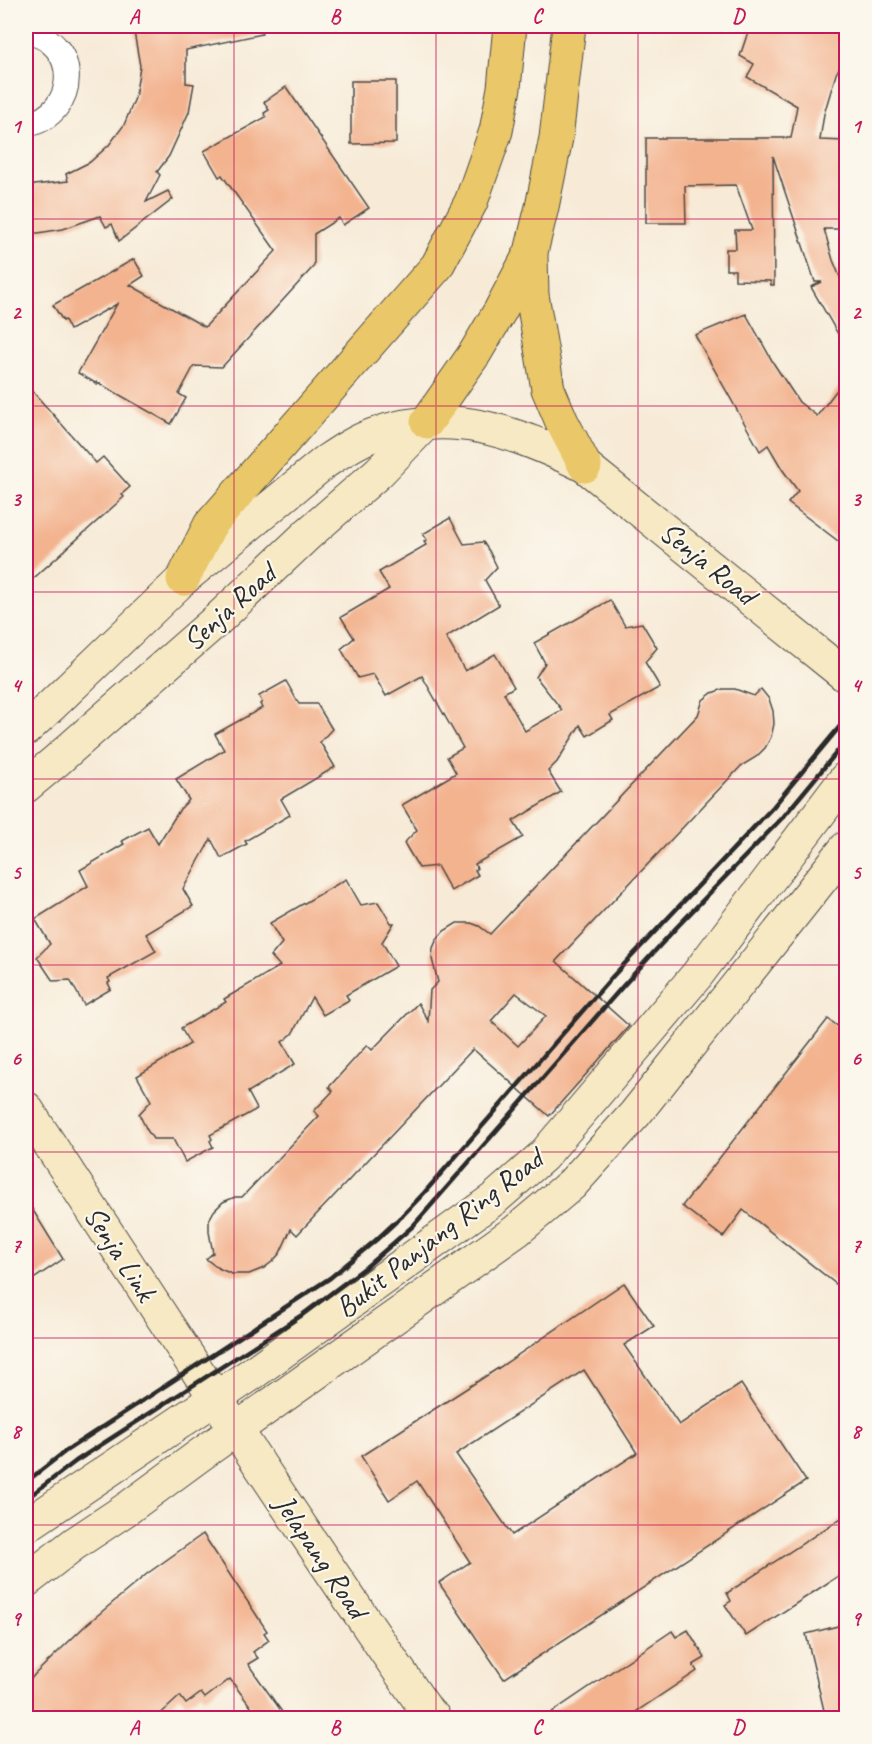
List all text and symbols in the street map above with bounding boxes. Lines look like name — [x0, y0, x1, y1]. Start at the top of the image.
text: A — [129, 4, 141, 29]
text: B — [330, 4, 342, 29]
text: C — [532, 4, 544, 29]
text: D — [732, 4, 746, 29]
text: 1 — [12, 114, 23, 139]
text: 1 — [852, 114, 863, 139]
text: 2 — [12, 300, 23, 325]
text: 2 — [852, 300, 863, 325]
text: 3 — [12, 487, 23, 512]
text: 3 — [852, 487, 863, 512]
street label: Senja Road — [652, 513, 767, 616]
street label: Senja Road — [174, 552, 287, 659]
text: 4 — [12, 673, 24, 698]
text: 4 — [852, 673, 864, 698]
text: 5 — [12, 860, 23, 885]
text: 5 — [852, 860, 863, 885]
text: 6 — [11, 1046, 22, 1071]
text: 6 — [851, 1046, 862, 1071]
street label: Bukit Panjang Ring Road — [327, 1137, 554, 1326]
street label: Senja Link — [75, 1198, 166, 1309]
text: 7 — [12, 1233, 23, 1258]
text: 7 — [852, 1233, 863, 1258]
text: 8 — [12, 1419, 24, 1444]
text: 8 — [852, 1419, 864, 1444]
street label: Jelapang Road — [265, 1485, 379, 1629]
text: 9 — [12, 1606, 23, 1631]
text: 9 — [852, 1606, 863, 1631]
text: A — [129, 1715, 141, 1740]
text: B — [330, 1715, 342, 1740]
text: C — [532, 1715, 544, 1740]
text: D — [732, 1715, 746, 1740]

